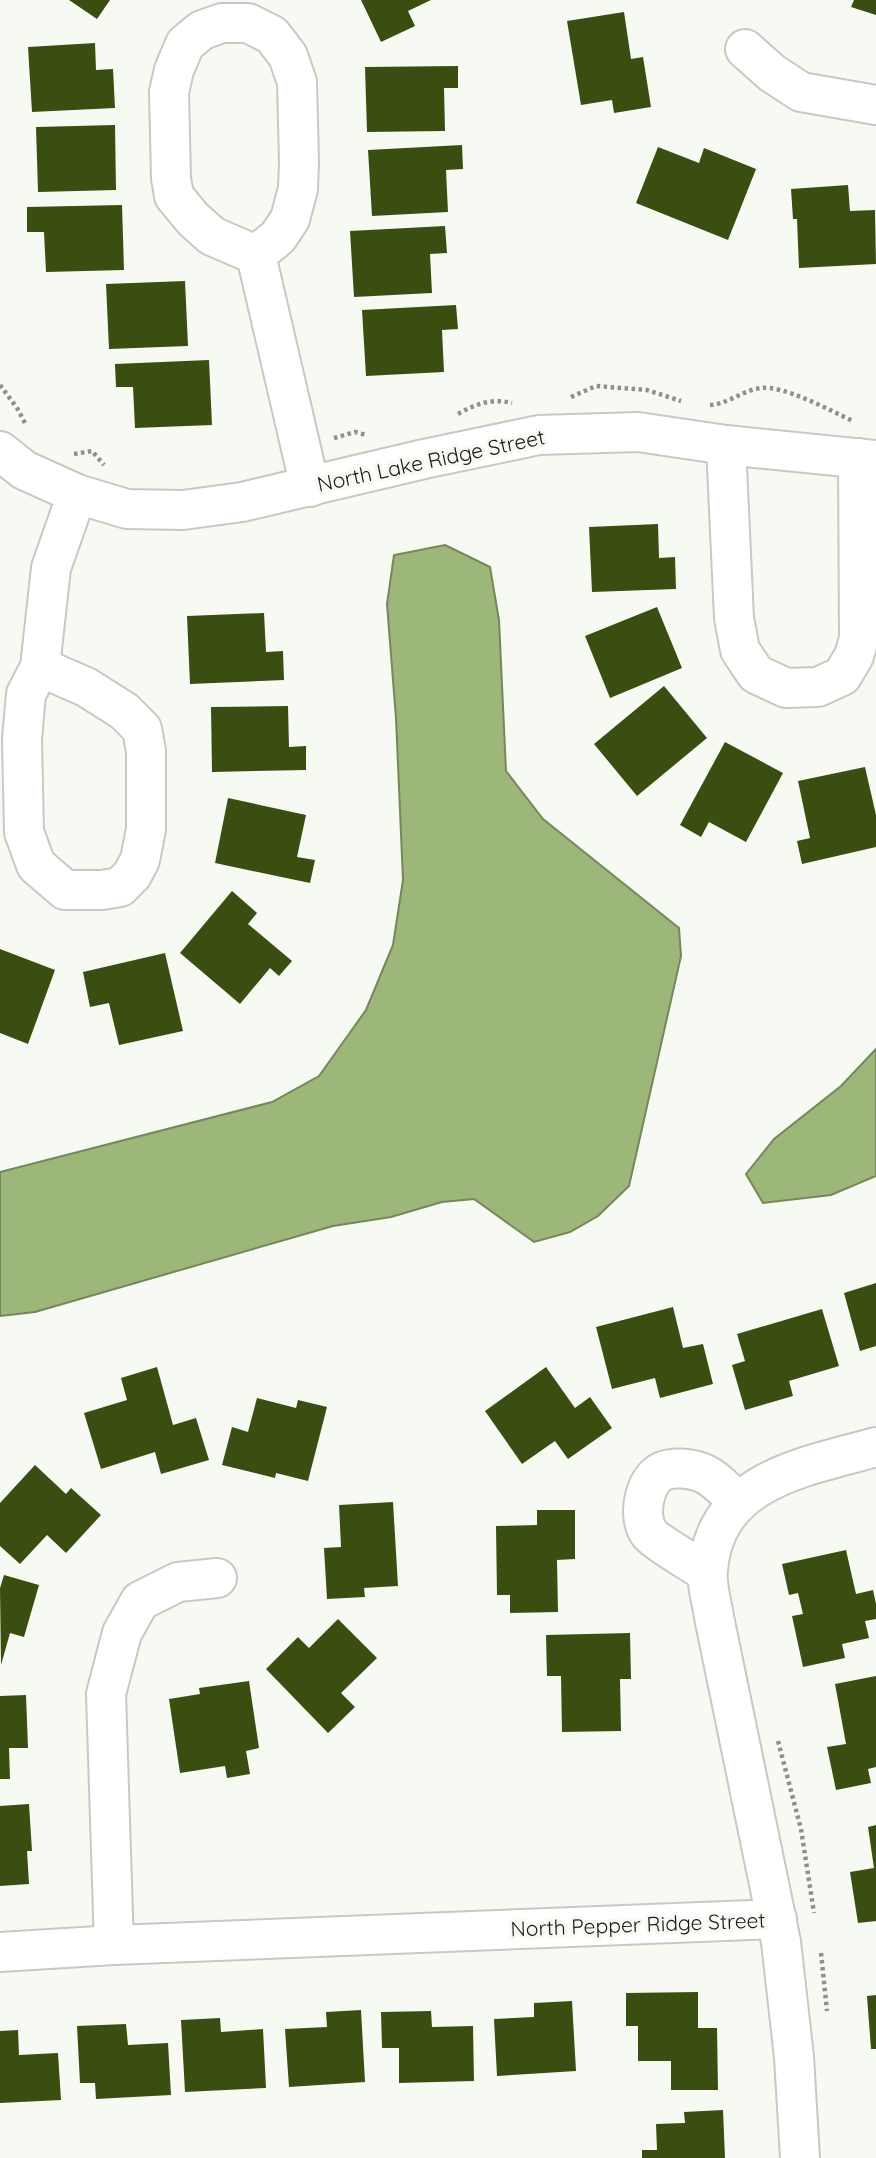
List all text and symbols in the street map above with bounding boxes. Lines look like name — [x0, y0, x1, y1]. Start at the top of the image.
street label: North Lake Ridge Street — [315, 423, 547, 497]
street label: North Pepper Ridge Street — [510, 1907, 766, 1941]

